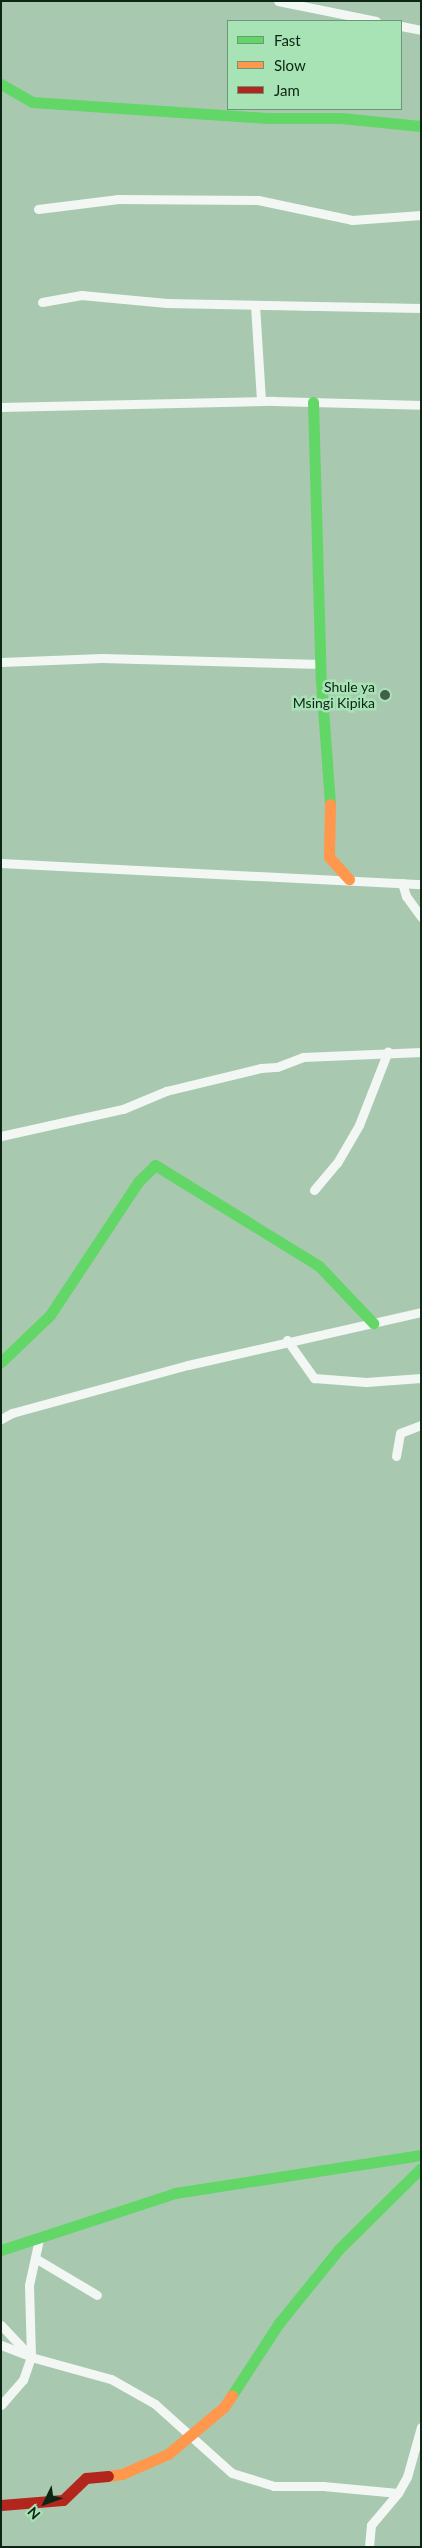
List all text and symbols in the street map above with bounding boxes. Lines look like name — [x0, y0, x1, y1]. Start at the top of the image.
legend — [227, 20, 402, 110]
text: Fast — [274, 31, 301, 49]
text: Slow — [274, 56, 306, 74]
text: Jam — [274, 81, 300, 99]
place label: Shule ya Msingi Kipika — [293, 679, 375, 712]
marker: Shule ya Msingi Kipika — [379, 689, 391, 701]
north arrow — [20, 2478, 70, 2528]
text: N — [24, 2504, 43, 2523]

